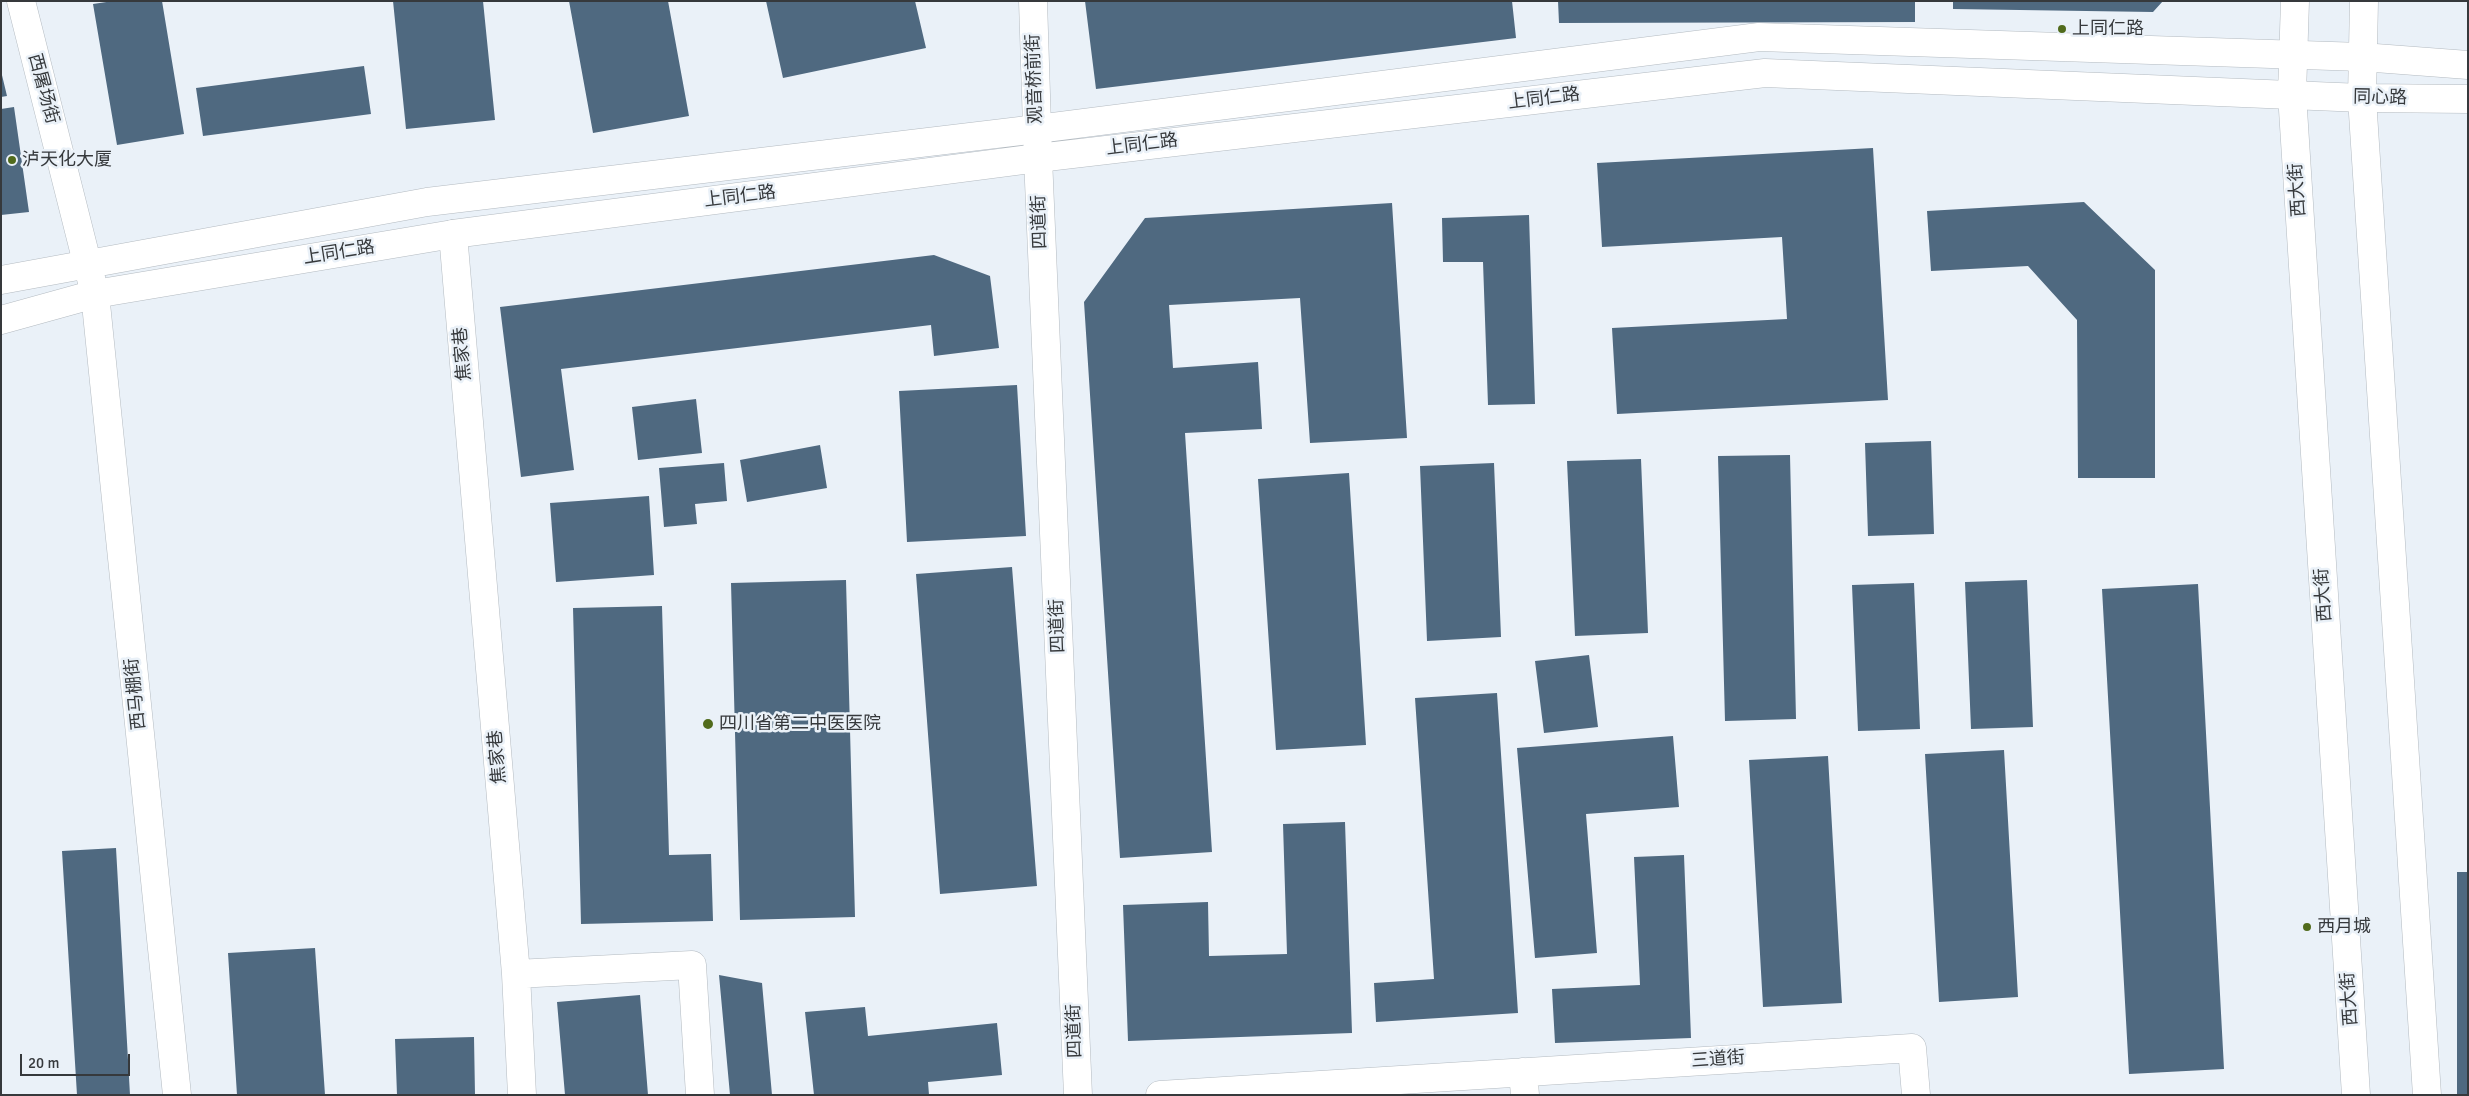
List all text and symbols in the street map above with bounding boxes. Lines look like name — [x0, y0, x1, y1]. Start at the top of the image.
place label: 上同仁路 — [2072, 18, 2144, 40]
marker: 上同仁路 — [2056, 23, 2068, 35]
street label: 观音桥前街 — [1023, 34, 1047, 124]
street label: 西屠场街 — [23, 51, 63, 127]
street label: 上同仁路 — [1507, 84, 1581, 114]
street label: 同心路 — [2353, 87, 2407, 109]
street label: 上同仁路 — [1105, 130, 1179, 160]
place label: 泸天化大厦 — [22, 149, 112, 171]
marker: 泸天化大厦 — [6, 154, 18, 166]
street label: 西大街 — [2285, 162, 2311, 218]
street label: 上同仁路 — [703, 182, 777, 212]
street label: 四道街 — [1028, 195, 1052, 249]
street label: 上同仁路 — [302, 237, 376, 269]
street label: 焦家巷 — [450, 326, 476, 382]
street label: 西大街 — [2311, 567, 2337, 623]
street label: 四道街 — [1046, 599, 1070, 653]
street label: 西马棚街 — [121, 657, 151, 731]
place label: 四川省第二中医医院 — [719, 713, 881, 735]
marker: 四川省第二中医医院 — [701, 717, 715, 731]
street label: 焦家巷 — [485, 729, 511, 785]
place label: 西月城 — [2317, 916, 2371, 938]
marker: 西月城 — [2301, 921, 2313, 933]
street label: 西大街 — [2337, 971, 2363, 1027]
street label: 四道街 — [1063, 1004, 1087, 1058]
scale bar — [22, 1044, 132, 1076]
street label: 三道街 — [1690, 1047, 1746, 1073]
text: 20 m — [28, 1054, 59, 1072]

